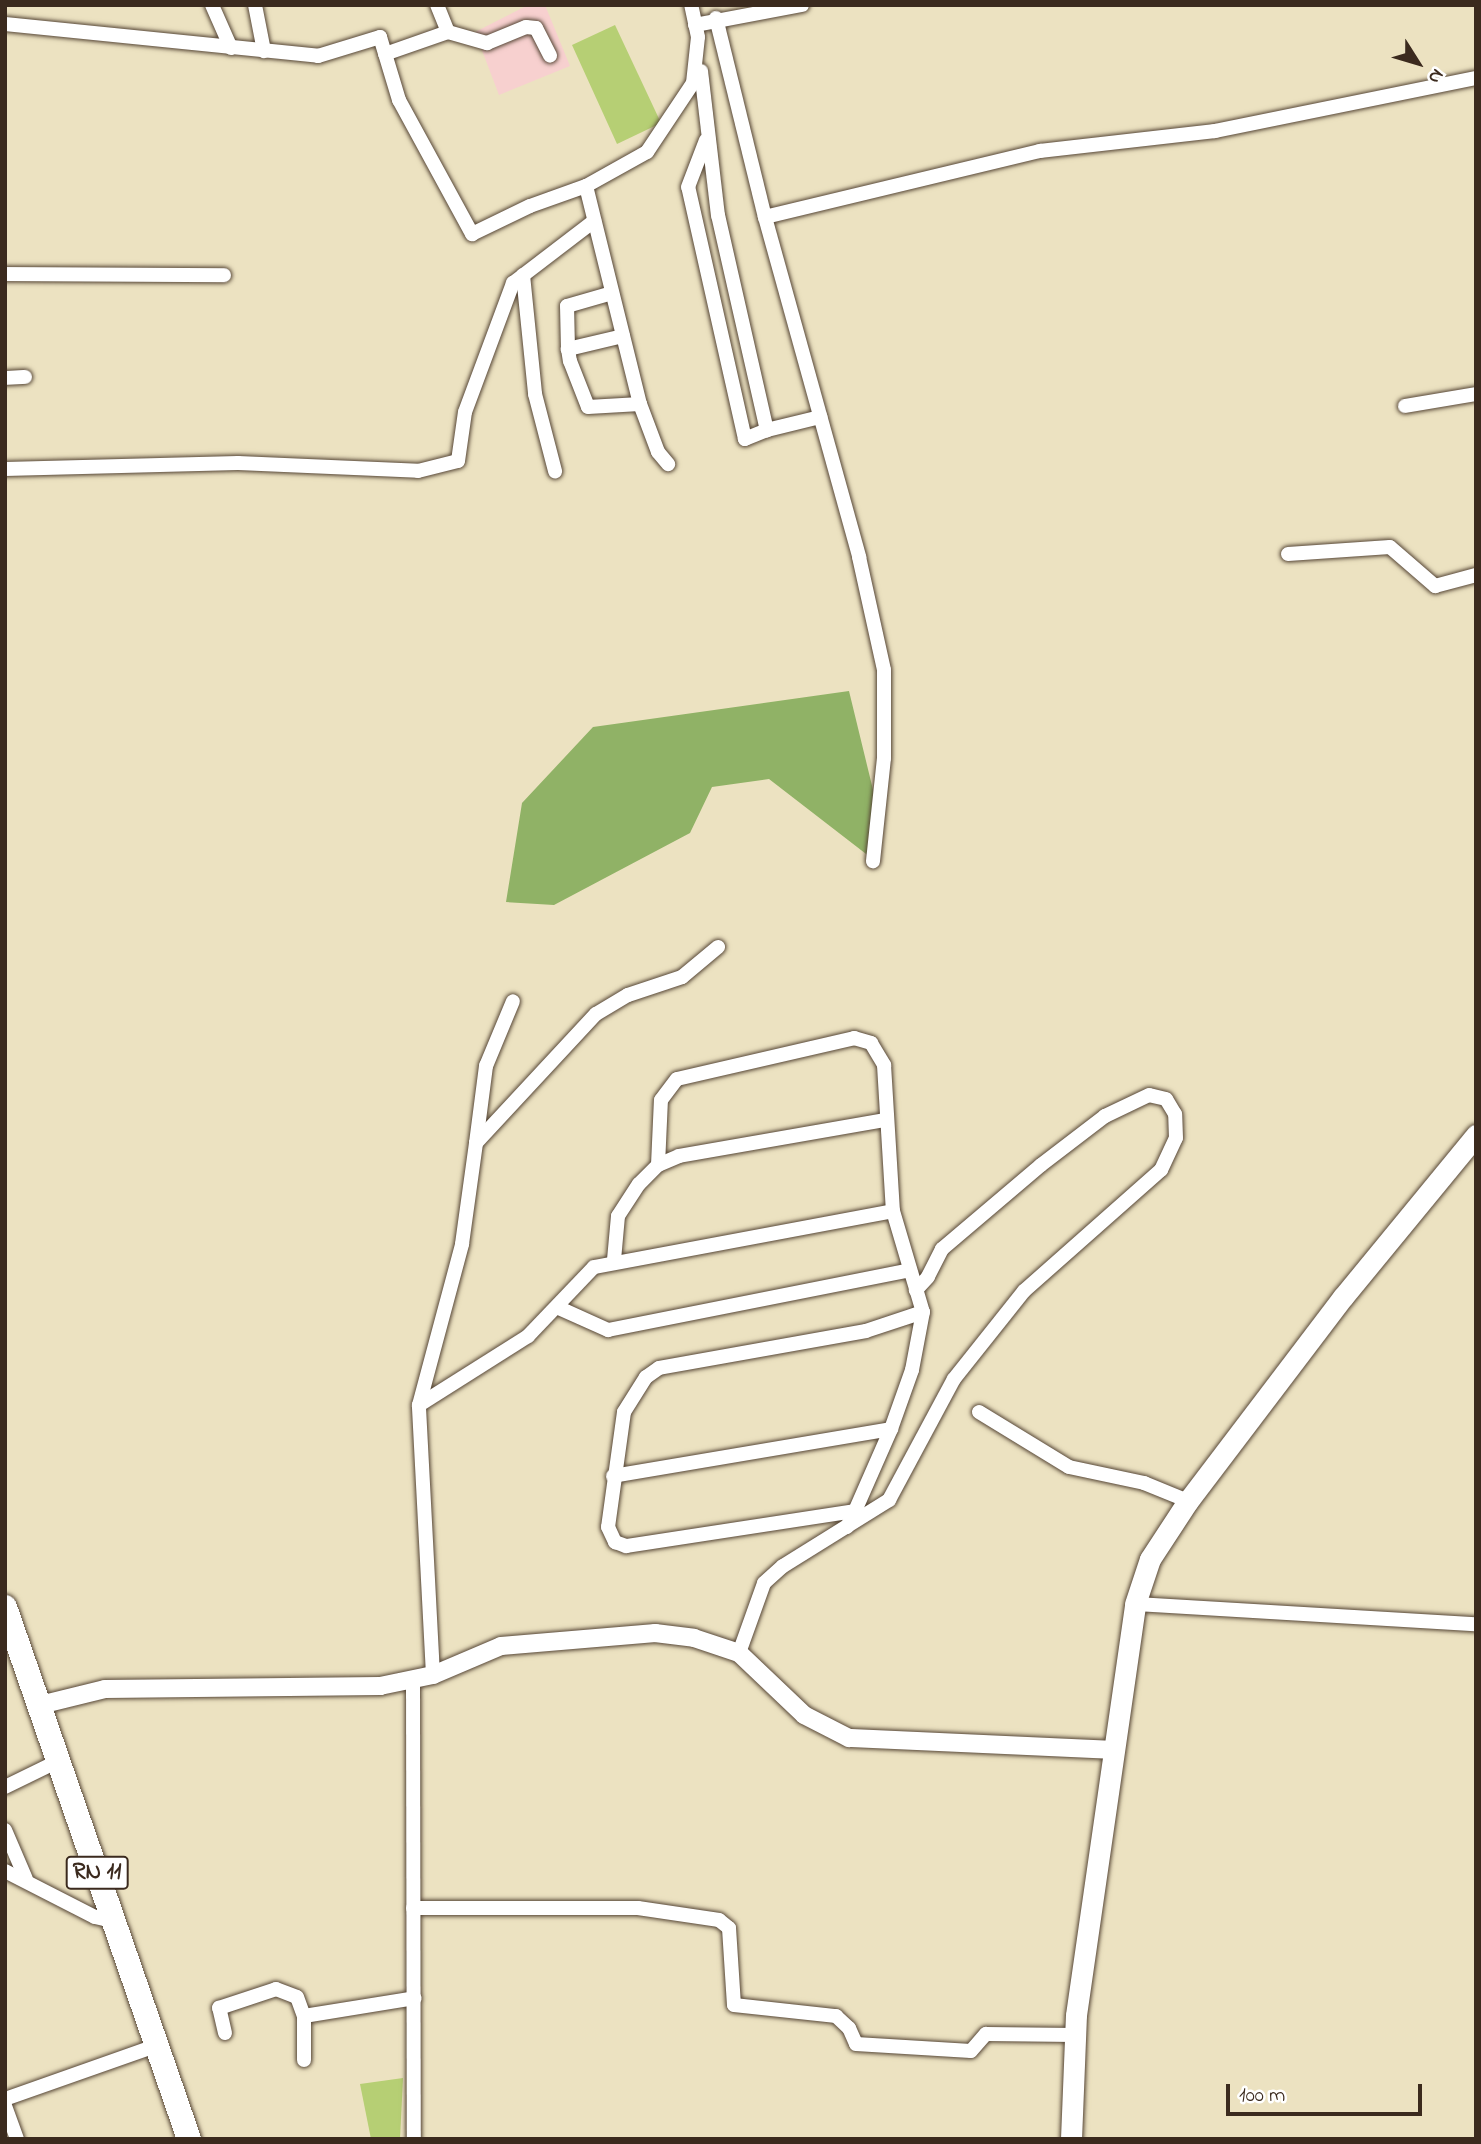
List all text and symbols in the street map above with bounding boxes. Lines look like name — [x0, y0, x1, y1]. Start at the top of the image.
north arrow — [1383, 28, 1453, 98]
text: N — [1421, 63, 1450, 89]
road number: RN 11 — [66, 1854, 128, 1892]
scale bar — [1229, 2070, 1425, 2114]
text: 100 m — [1239, 2081, 1285, 2111]

